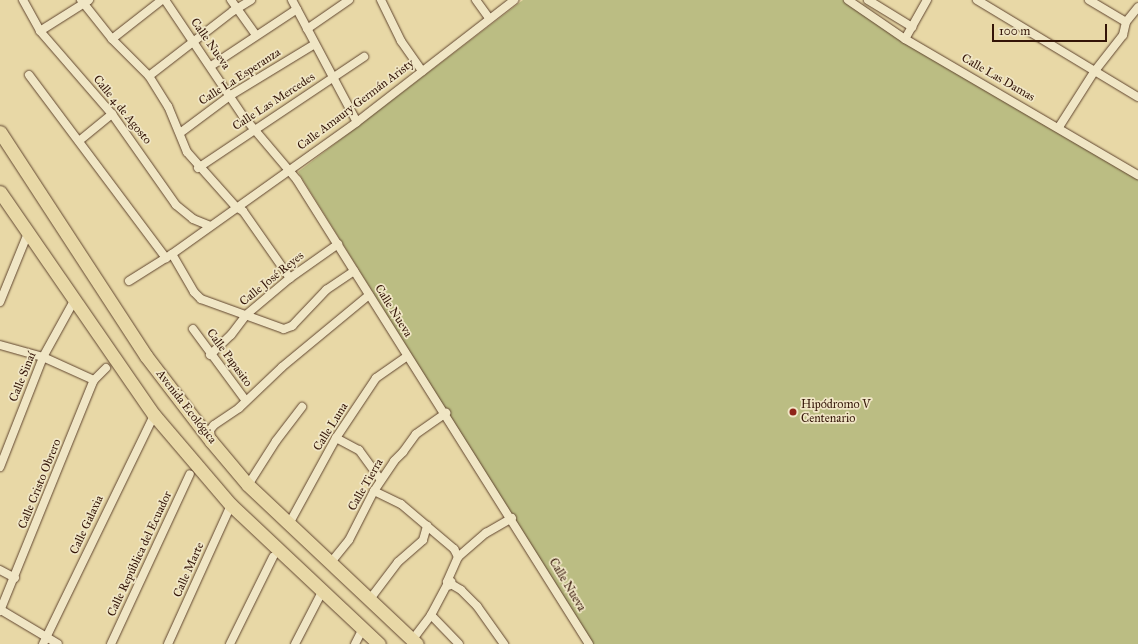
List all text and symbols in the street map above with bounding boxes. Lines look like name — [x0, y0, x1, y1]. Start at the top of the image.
street label: Calle Nueva — [187, 16, 233, 72]
scale bar — [994, 16, 1109, 42]
text: 100 m — [999, 24, 1030, 38]
street label: Calle La Esperanza — [196, 45, 284, 109]
street label: Calle Las Damas — [959, 51, 1037, 105]
street label: Calle Amaury Germán Aristy — [295, 56, 417, 154]
street label: Calle Las Mercedes — [230, 70, 318, 134]
street label: Calle 4 de Agosto — [90, 73, 154, 147]
street label: Calle José Reyes — [237, 249, 307, 309]
street label: Calle Nueva — [371, 282, 415, 340]
street label: Calle Papasito — [203, 326, 255, 390]
street label: Calle Sinaí — [7, 350, 39, 404]
street label: Avenida Ecológica — [153, 367, 219, 447]
place label: Hipódromo V Centenario — [801, 398, 870, 426]
street label: Calle Luna — [311, 400, 351, 454]
marker: Hipódromo V Centenario — [788, 407, 798, 417]
street label: Calle Cristo Obrero — [15, 437, 65, 531]
street label: Calle Tierra — [345, 456, 387, 514]
street label: Calle República del Ecuador — [105, 489, 175, 619]
street label: Calle Galaxia — [67, 493, 107, 557]
street label: Calle Marte — [171, 540, 207, 600]
street label: Calle Nueva — [546, 556, 588, 614]

